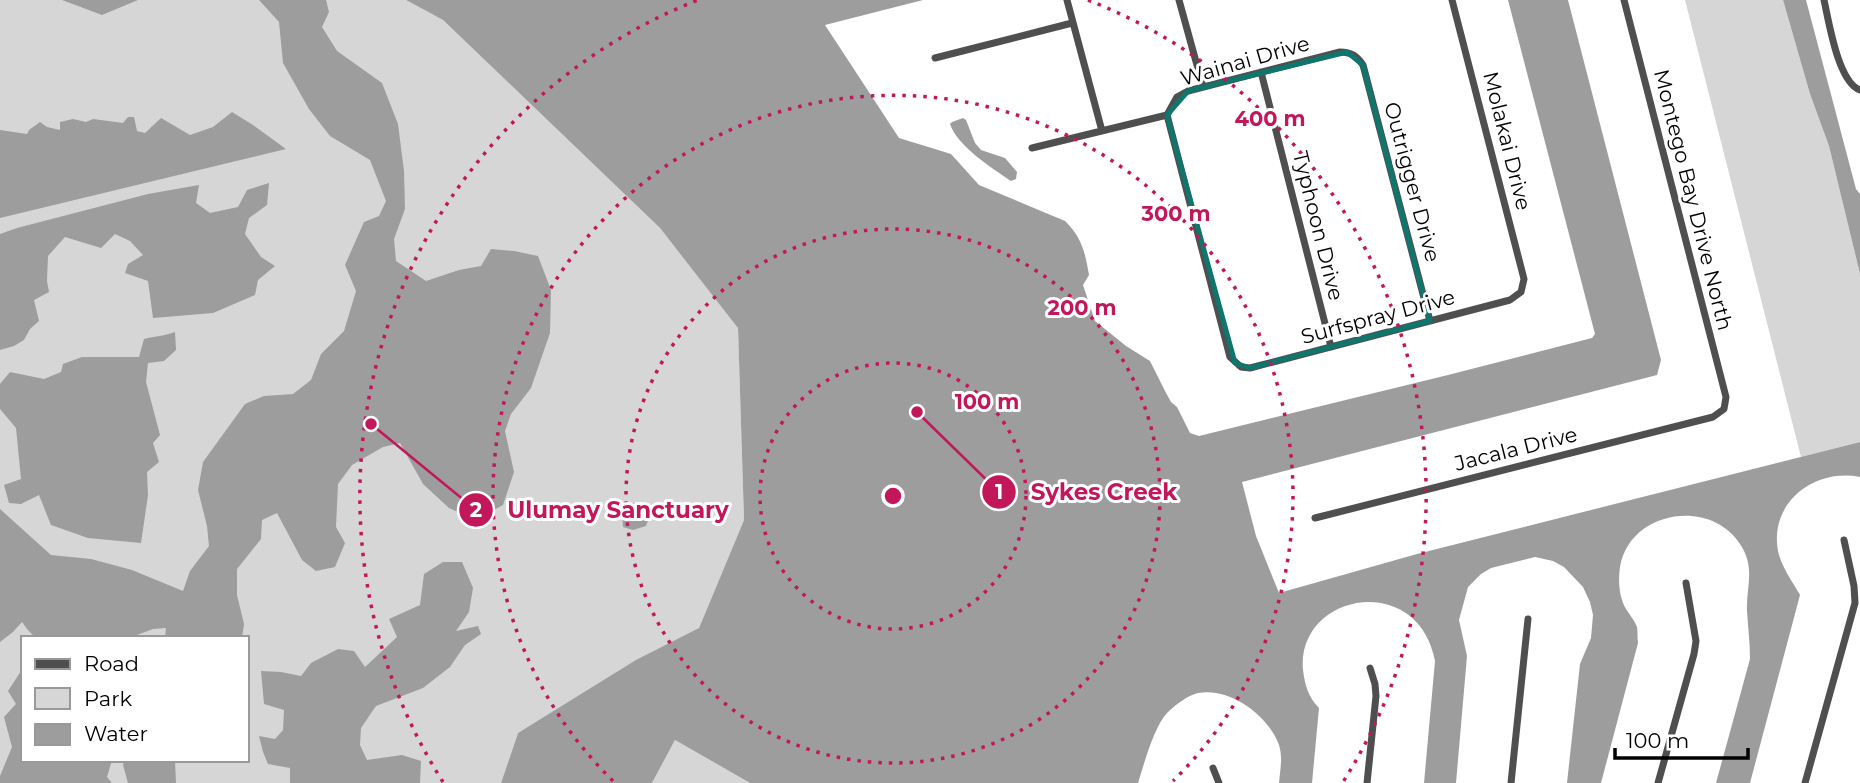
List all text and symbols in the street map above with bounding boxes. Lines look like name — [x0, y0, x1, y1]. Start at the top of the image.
street label: Wainai Drive — [1178, 30, 1312, 91]
street label: Montego Bay Drive North — [1649, 67, 1738, 333]
street label: Molakai Drive — [1478, 69, 1537, 213]
street label: Outrigger Drive — [1379, 99, 1446, 265]
text: 400 m — [1235, 106, 1305, 131]
street label: Typhoon Drive — [1288, 149, 1349, 303]
text: 300 m — [1141, 201, 1210, 226]
street label: Surfspray Drive — [1298, 284, 1458, 349]
text: 200 m — [1048, 295, 1116, 320]
text: 100 m — [955, 389, 1019, 414]
street label: Jacala Drive — [1451, 421, 1580, 476]
callout: Sykes Creek — [982, 470, 1191, 514]
text: Sykes Creek — [1031, 478, 1178, 506]
text: 1 — [995, 479, 1003, 504]
centre of rings — [881, 484, 905, 508]
callout: Ulumay Sanctuary — [458, 488, 743, 532]
text: Ulumay Sanctuary — [507, 496, 729, 524]
text: 2 — [470, 497, 482, 522]
legend — [21, 636, 248, 762]
text: Road — [84, 651, 139, 676]
text: Park — [84, 686, 132, 711]
scale bar — [1615, 716, 1748, 760]
text: Water — [84, 721, 148, 746]
text: 100 m — [1626, 728, 1689, 753]

